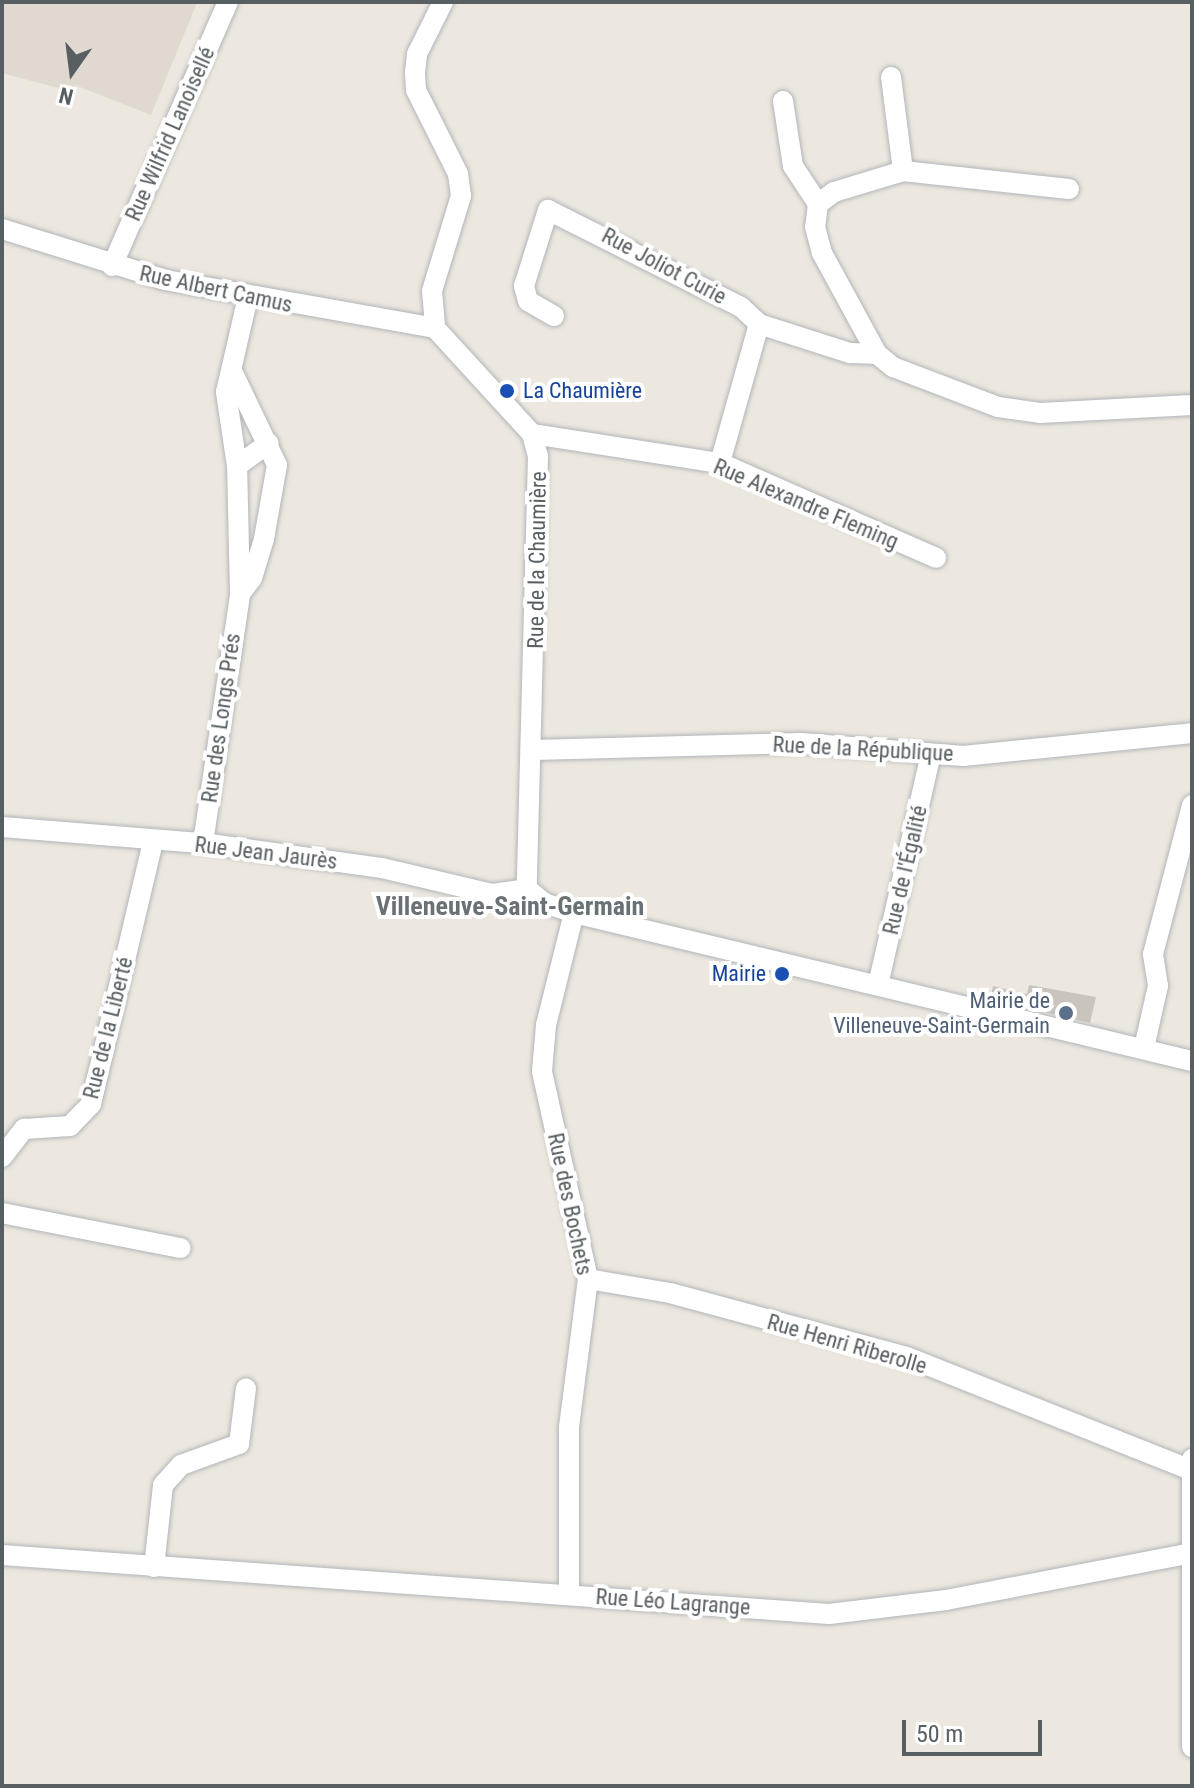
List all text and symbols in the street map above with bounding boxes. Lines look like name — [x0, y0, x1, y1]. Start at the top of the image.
north arrow — [32, 32, 112, 112]
street label: Rue Wilfrid Lanoisellé — [120, 43, 220, 225]
text: N — [57, 82, 76, 110]
street label: Rue Joliot Curie — [597, 222, 731, 310]
street label: Rue Albert Camus — [137, 260, 295, 318]
place label: La Chaumière — [523, 378, 642, 404]
marker: La Chaumière — [498, 382, 516, 400]
street label: Rue Alexandre Fleming — [710, 453, 902, 555]
street label: Rue de la Chaumière — [522, 471, 552, 649]
street label: Rue des Longs Prés — [196, 631, 246, 805]
street label: Rue de la République — [772, 731, 954, 767]
street label: Rue de l'Égalité — [877, 803, 933, 937]
street label: Rue Jean Jaurès — [193, 831, 339, 875]
district label: Villeneuve-Saint-Germain — [376, 891, 644, 923]
street label: Rue de la Liberté — [78, 954, 138, 1102]
place label: Mairie — [712, 961, 766, 987]
marker: Mairie — [773, 965, 791, 983]
place label: Mairie de Villeneuve-Saint-Germain — [833, 987, 1050, 1038]
marker: Mairie de Villeneuve-Saint-Germain — [1057, 1004, 1075, 1022]
street label: Rue des Bochets — [542, 1130, 598, 1278]
street label: Rue Henri Riberolle — [764, 1309, 930, 1379]
street label: Rue Léo Lagrange — [595, 1583, 751, 1621]
scale bar — [906, 1704, 1046, 1754]
text: 50 m — [916, 1720, 963, 1748]

